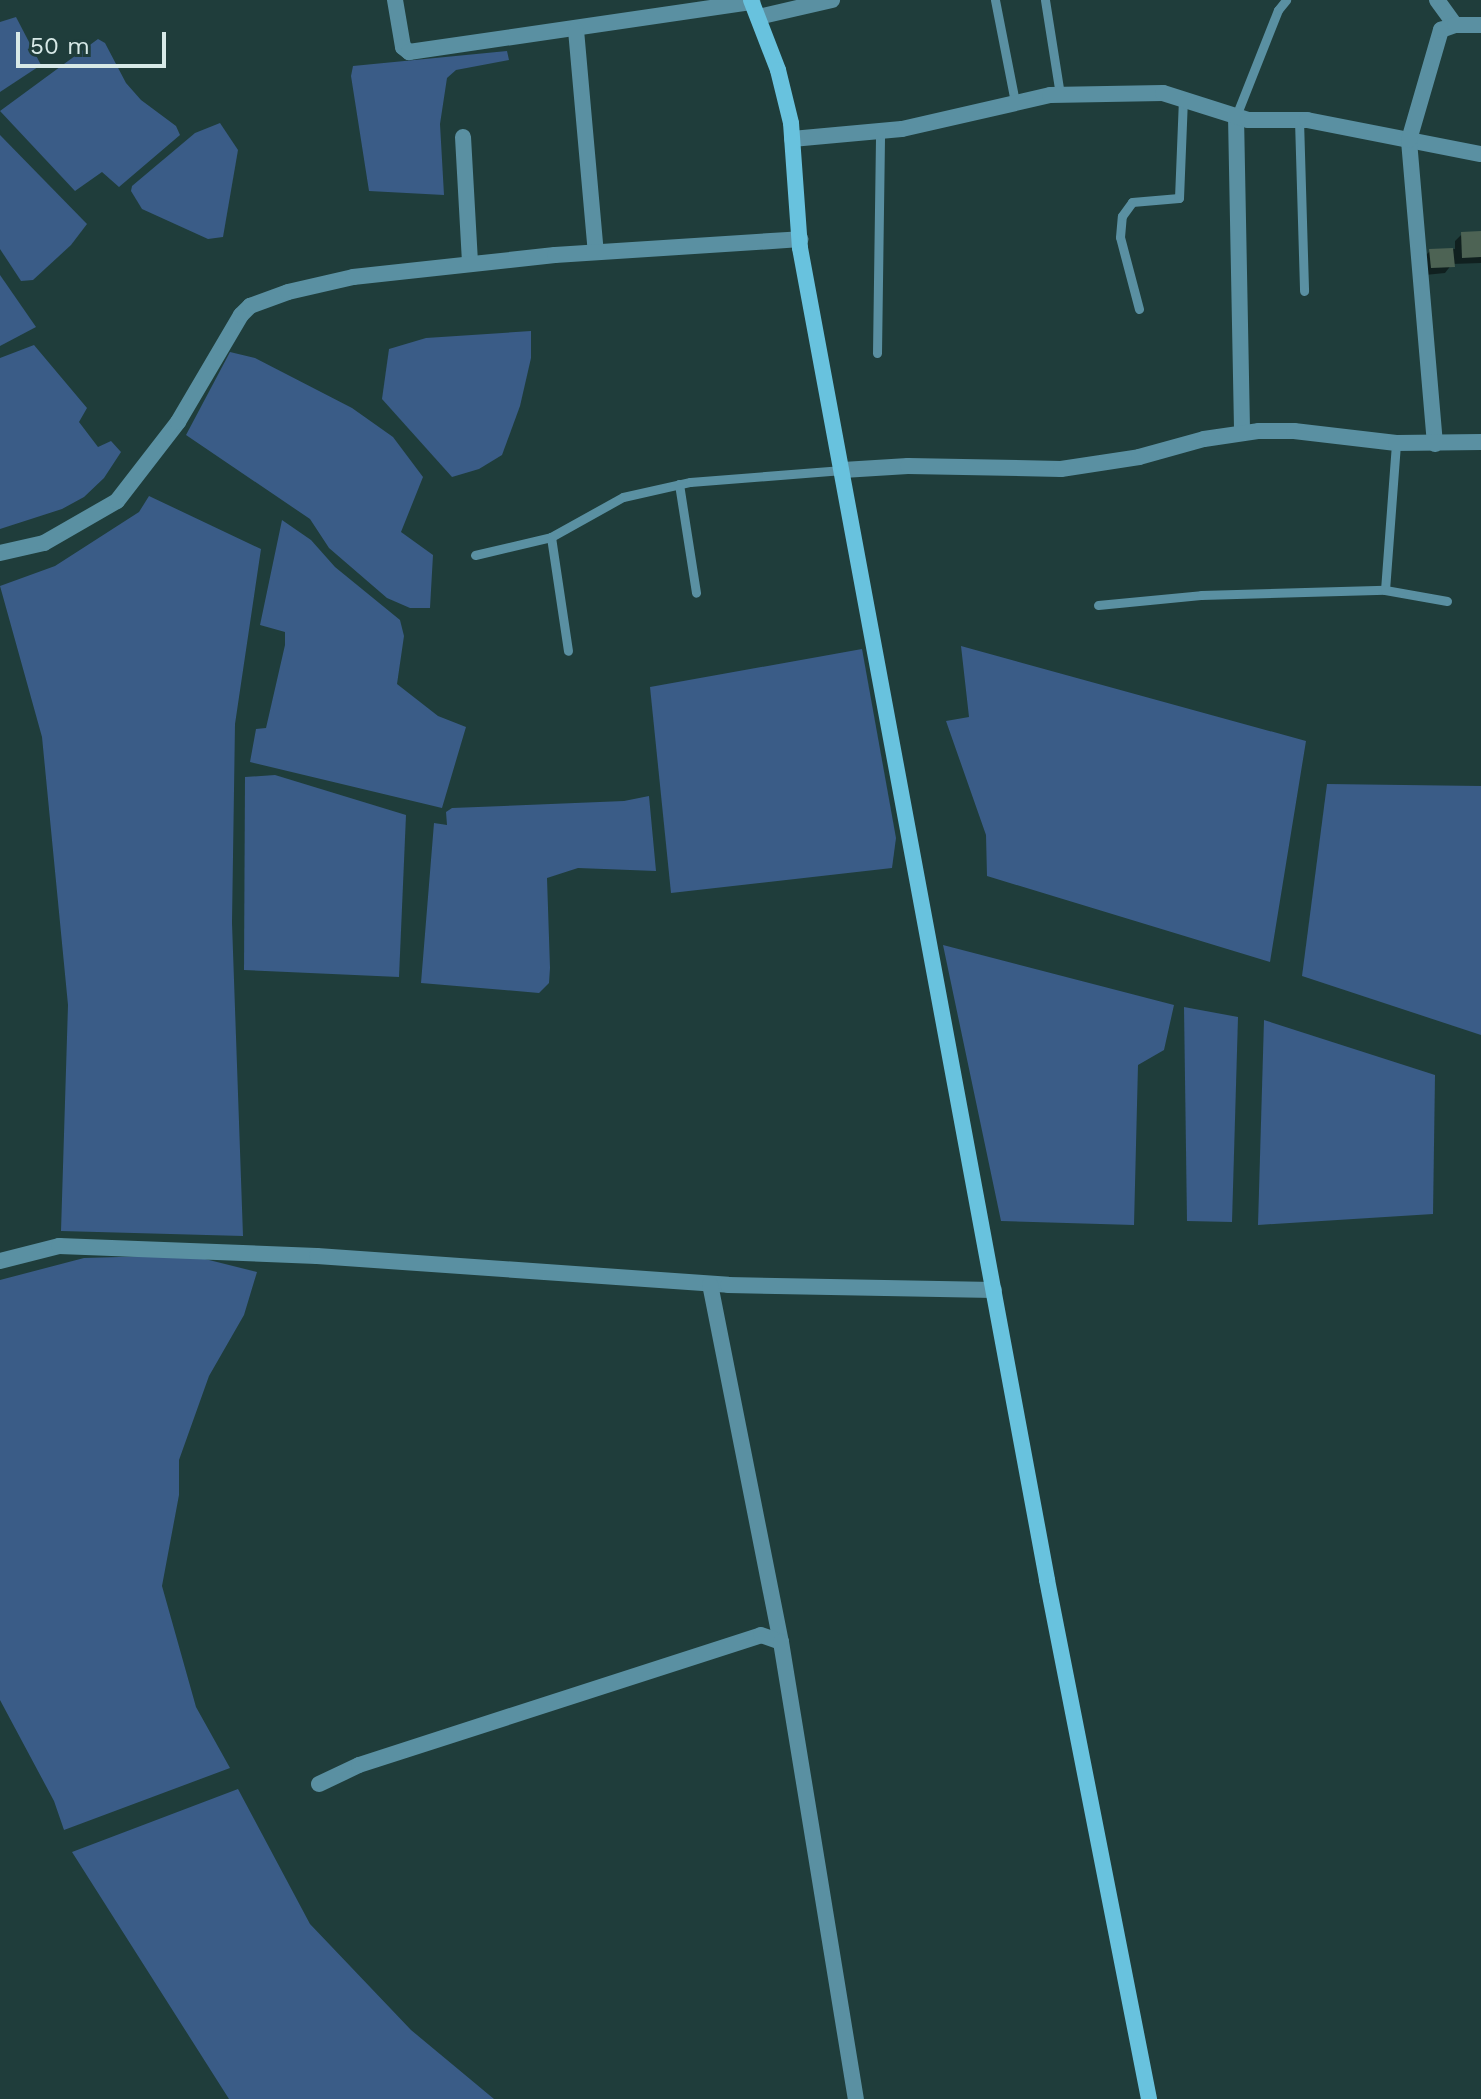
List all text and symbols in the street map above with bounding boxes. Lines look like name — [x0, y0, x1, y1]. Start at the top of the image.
scale bar — [20, 16, 170, 66]
text: 50 m — [30, 32, 90, 60]

